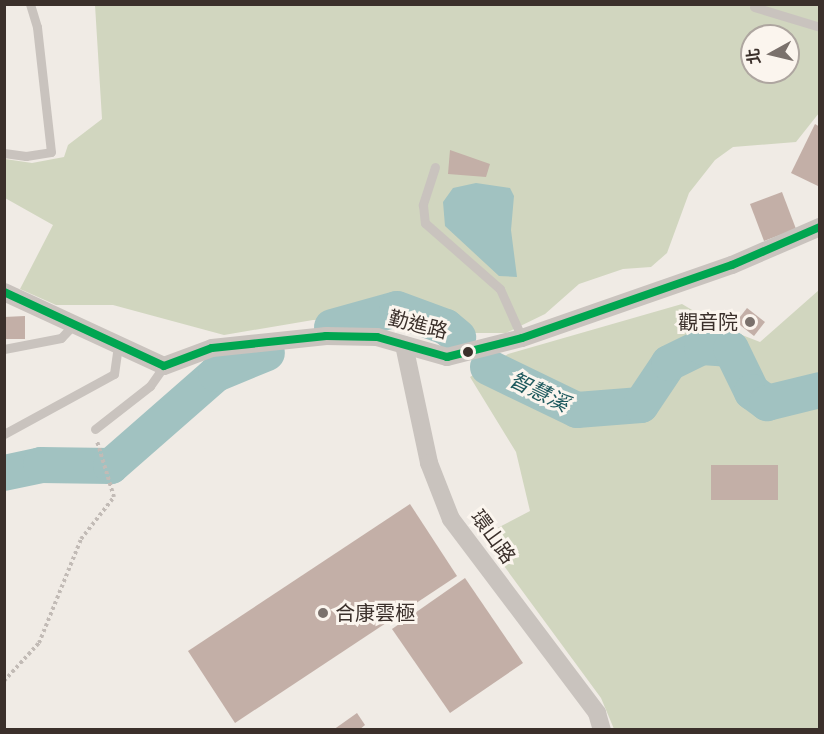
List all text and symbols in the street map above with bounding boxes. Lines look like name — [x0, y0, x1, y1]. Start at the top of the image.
north arrow — [740, 24, 800, 84]
text: 北 — [743, 47, 764, 66]
street label: 勤進路 — [386, 306, 450, 344]
place label: 觀音院 — [678, 310, 738, 334]
marker: 觀音院 — [743, 315, 757, 329]
unlabelled marker — [462, 346, 474, 358]
water label: 智慧溪 — [505, 367, 573, 417]
street label: 環山路 — [466, 506, 520, 568]
place label: 合康雲極 — [335, 601, 415, 625]
marker: 合康雲極 — [316, 606, 330, 620]

